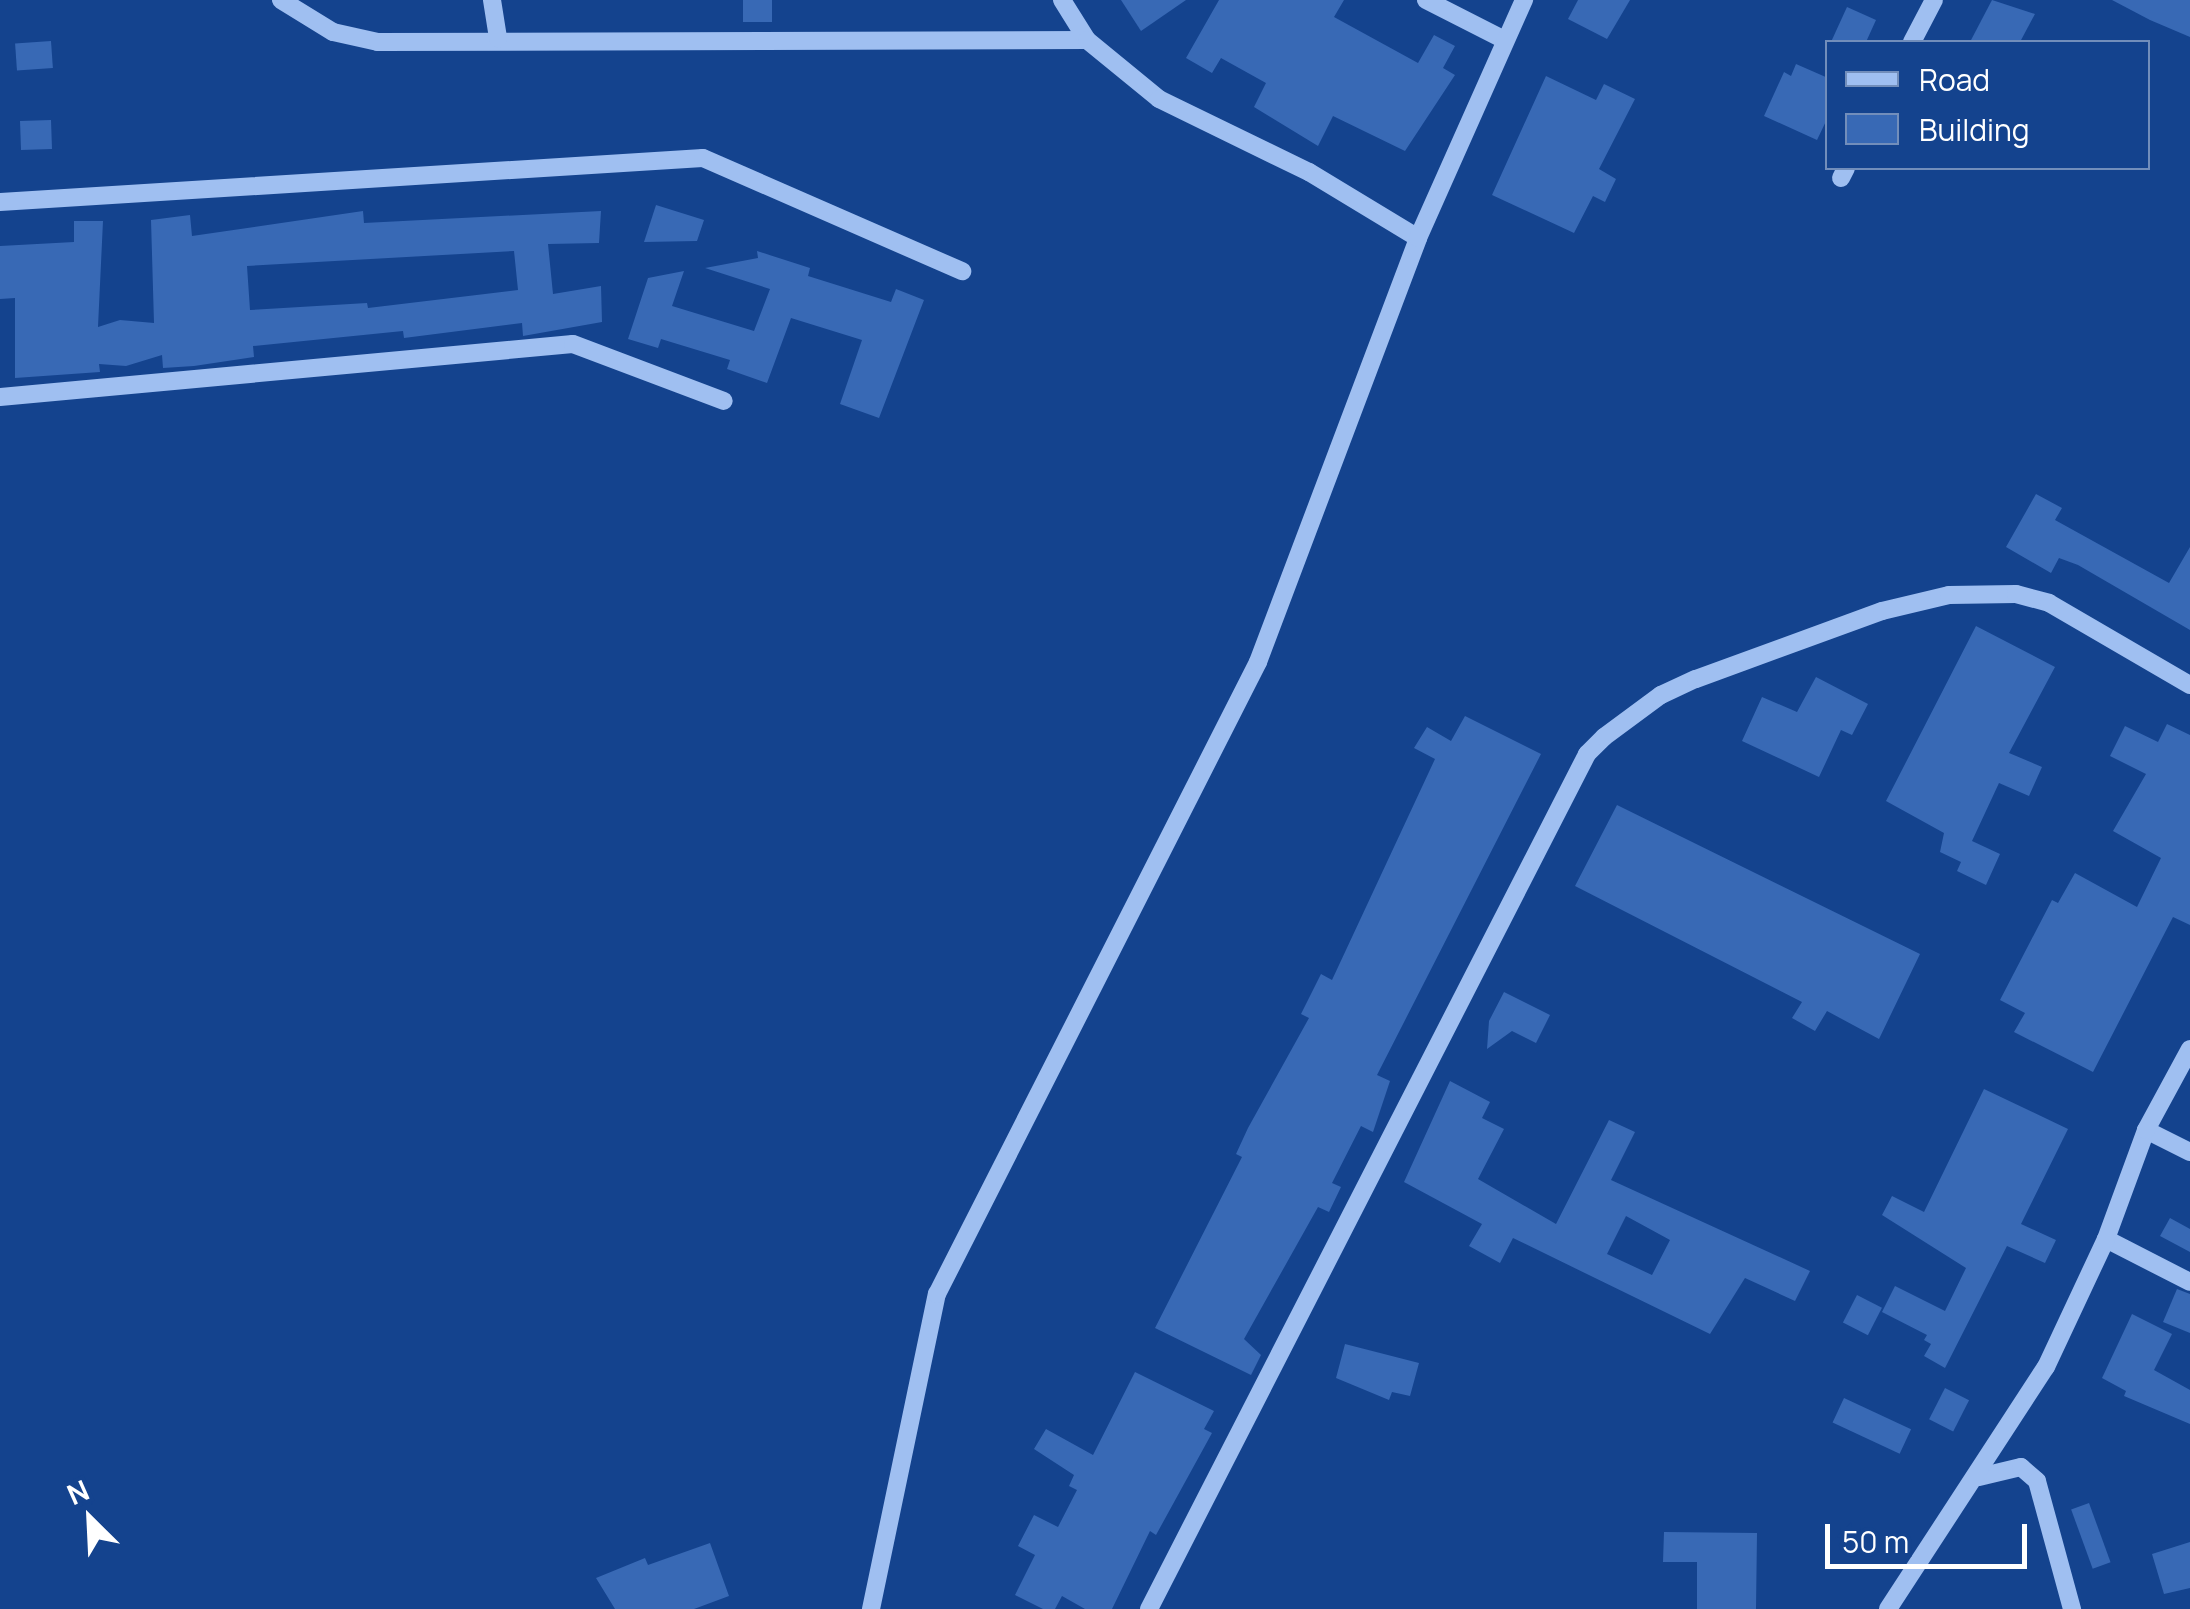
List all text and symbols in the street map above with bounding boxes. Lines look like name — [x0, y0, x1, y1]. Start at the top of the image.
legend — [1825, 40, 2150, 170]
text: Road — [1919, 59, 1990, 100]
text: Building — [1919, 109, 2030, 150]
north arrow — [40, 1469, 140, 1569]
text: N — [61, 1470, 95, 1513]
scale bar — [1830, 1504, 2032, 1566]
text: 50 m — [1842, 1521, 1909, 1562]

